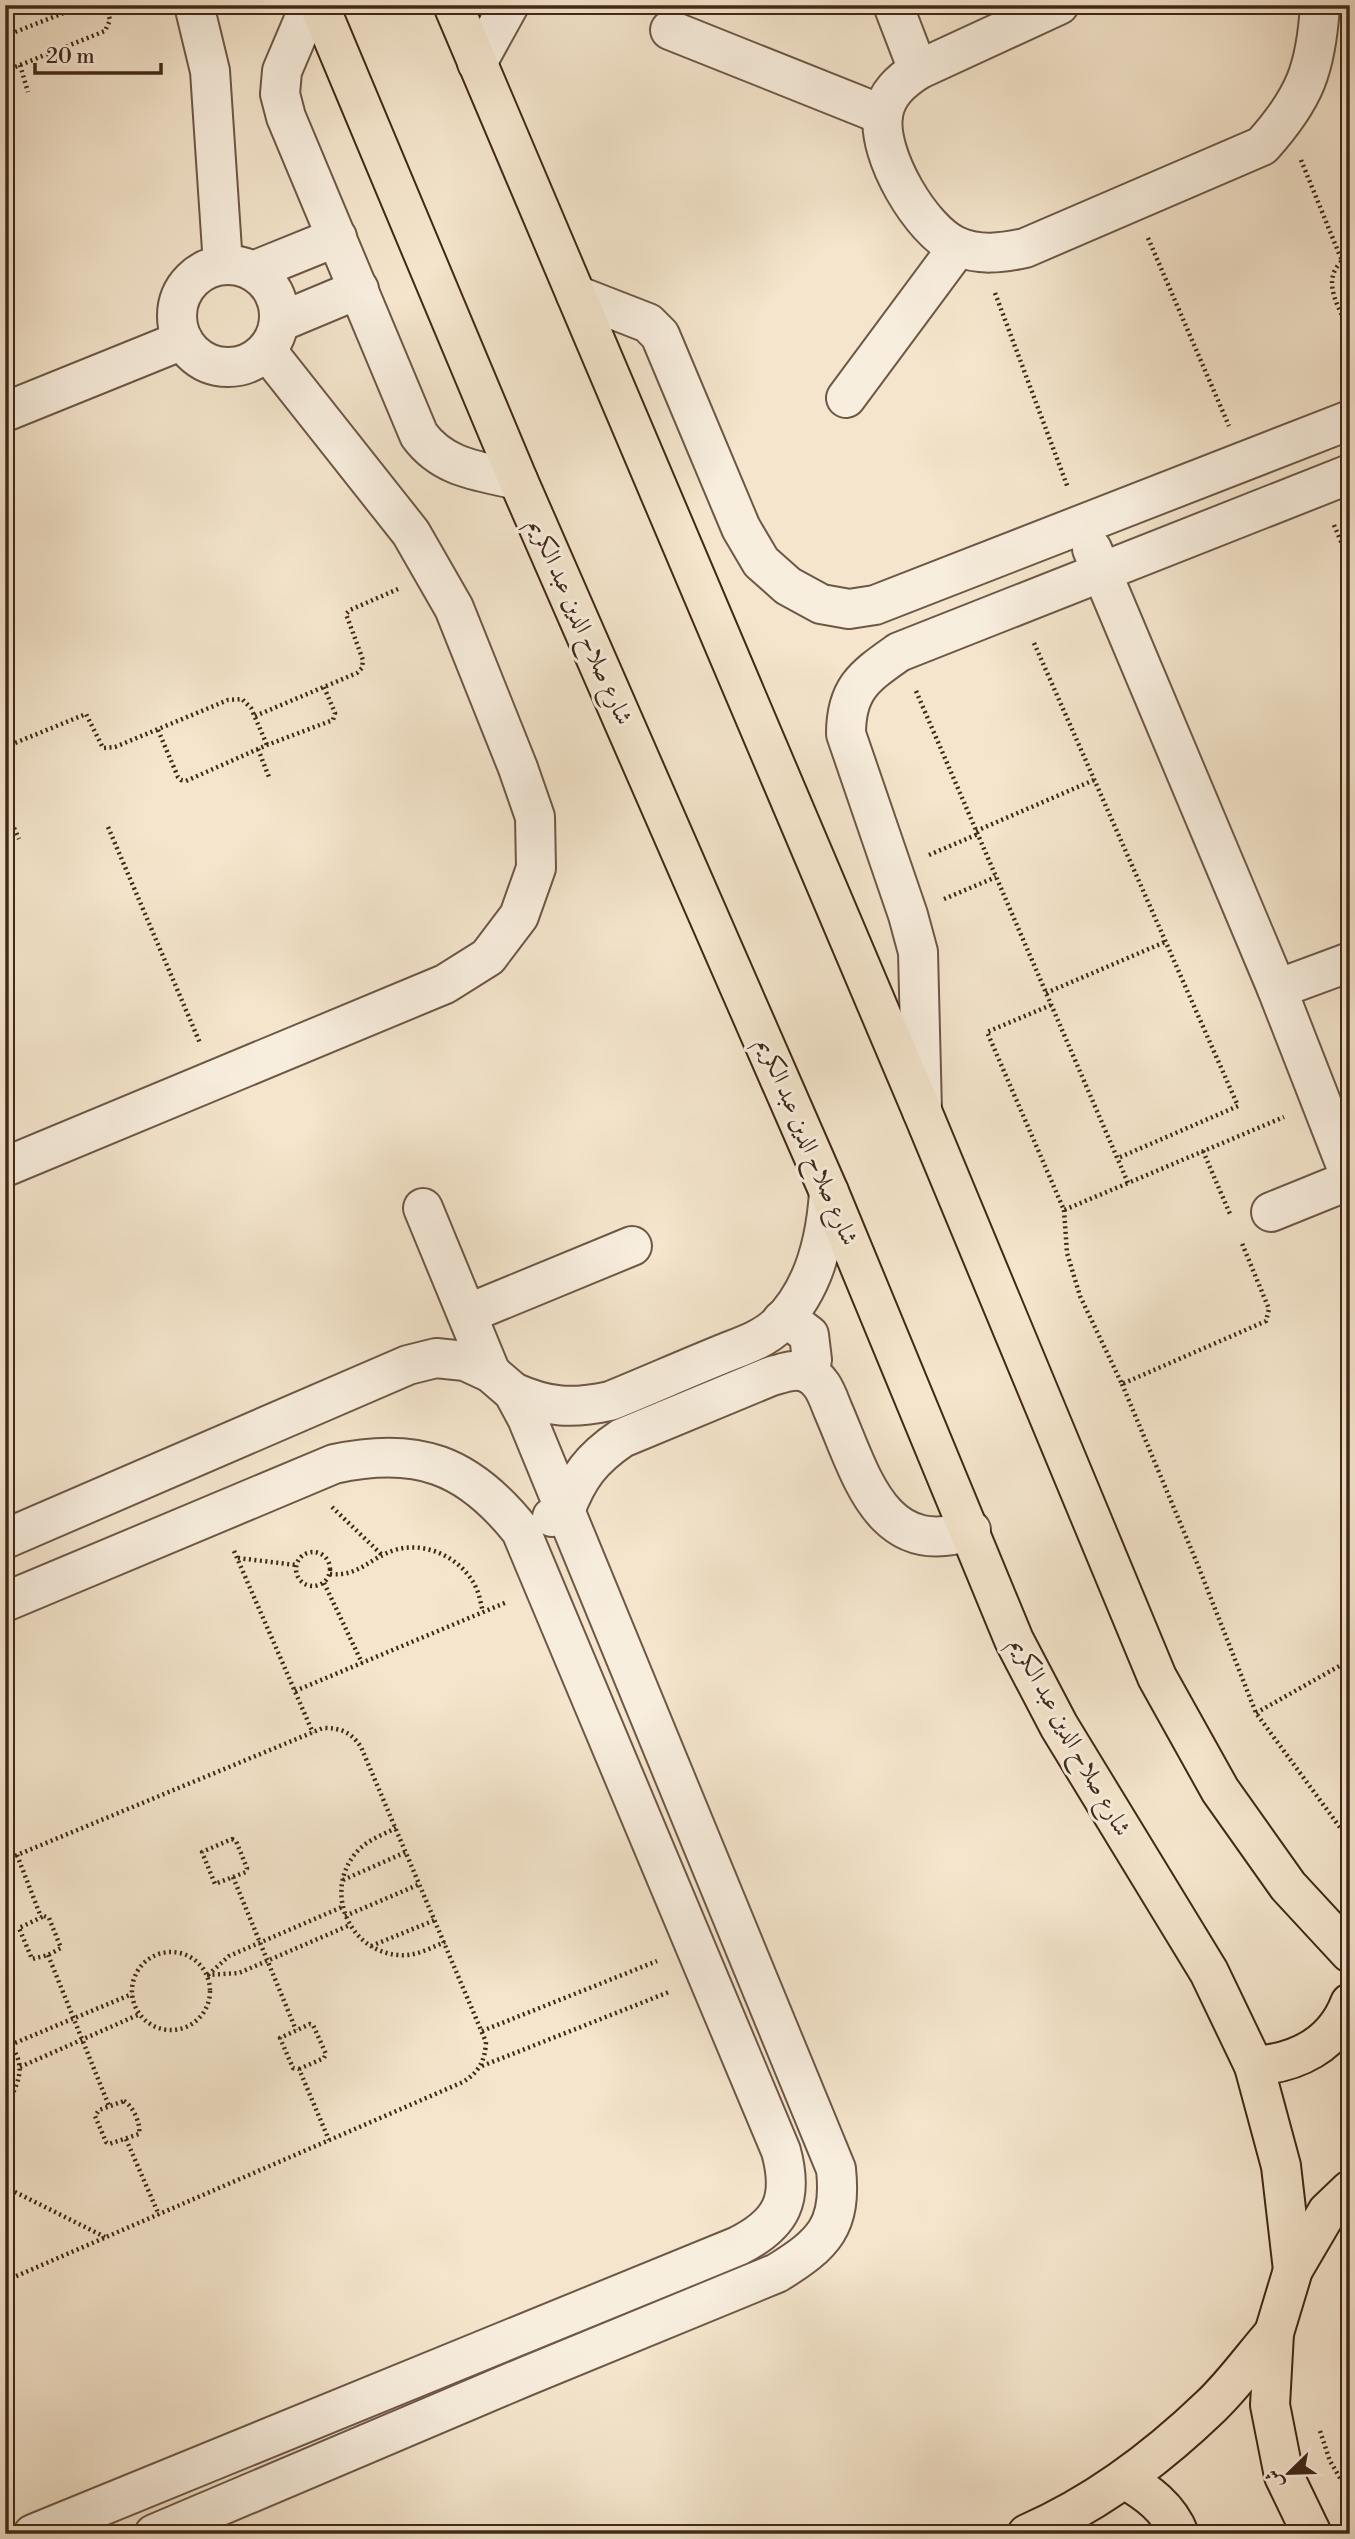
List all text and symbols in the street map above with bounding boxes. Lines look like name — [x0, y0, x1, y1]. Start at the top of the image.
scale bar — [35, 32, 161, 76]
text: 20 m — [46, 44, 95, 70]
street label: شارع صلاح الدين عبد الكريم — [516, 514, 639, 732]
street label: شارع صلاح الدين عبد الكريم — [745, 1034, 864, 1252]
street label: شارع صلاح الدين عبد الكريم — [999, 1632, 1137, 1844]
north arrow — [1254, 2438, 1324, 2508]
text: ش — [1260, 2466, 1289, 2493]

